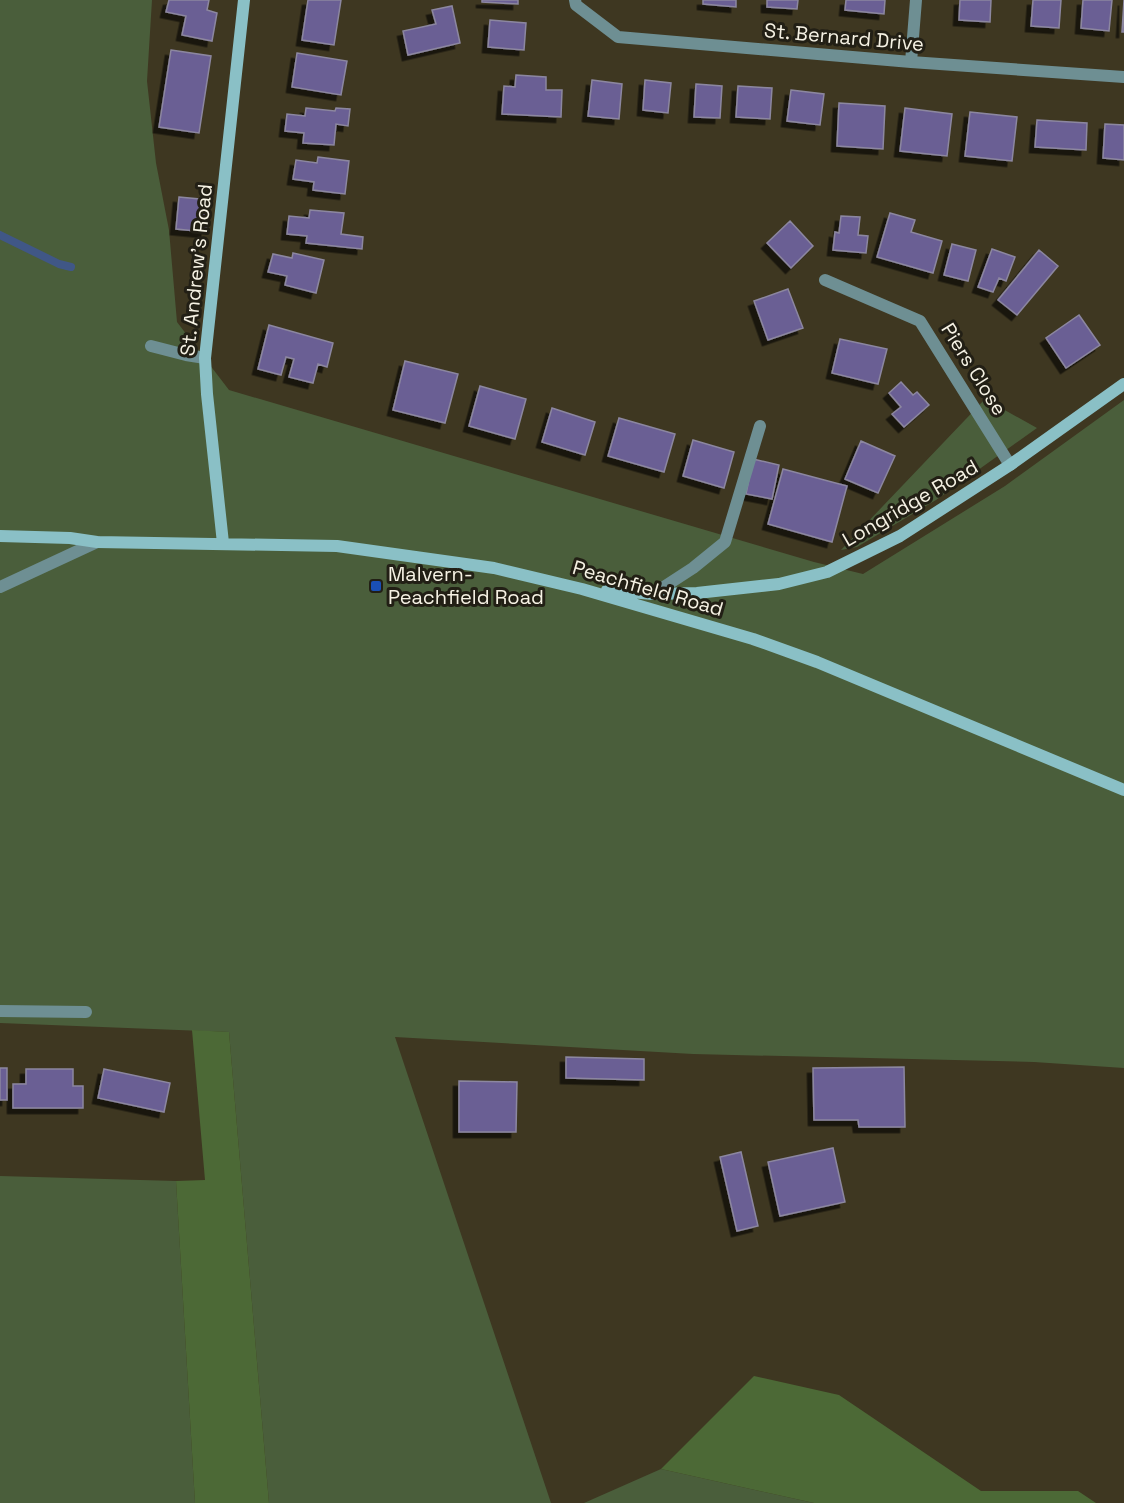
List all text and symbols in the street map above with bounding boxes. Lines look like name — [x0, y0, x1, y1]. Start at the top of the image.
street label: St. Bernard Drive — [763, 17, 925, 57]
street label: St. Andrew's Road — [174, 183, 218, 357]
street label: Piers Close — [935, 318, 1013, 420]
street label: Longridge Road — [837, 454, 983, 552]
street label: Peachfield Road — [570, 554, 726, 622]
place label: Malvern- Peachfield Road — [388, 561, 544, 610]
marker: Malvern- Peachfield Road — [369, 579, 383, 593]

